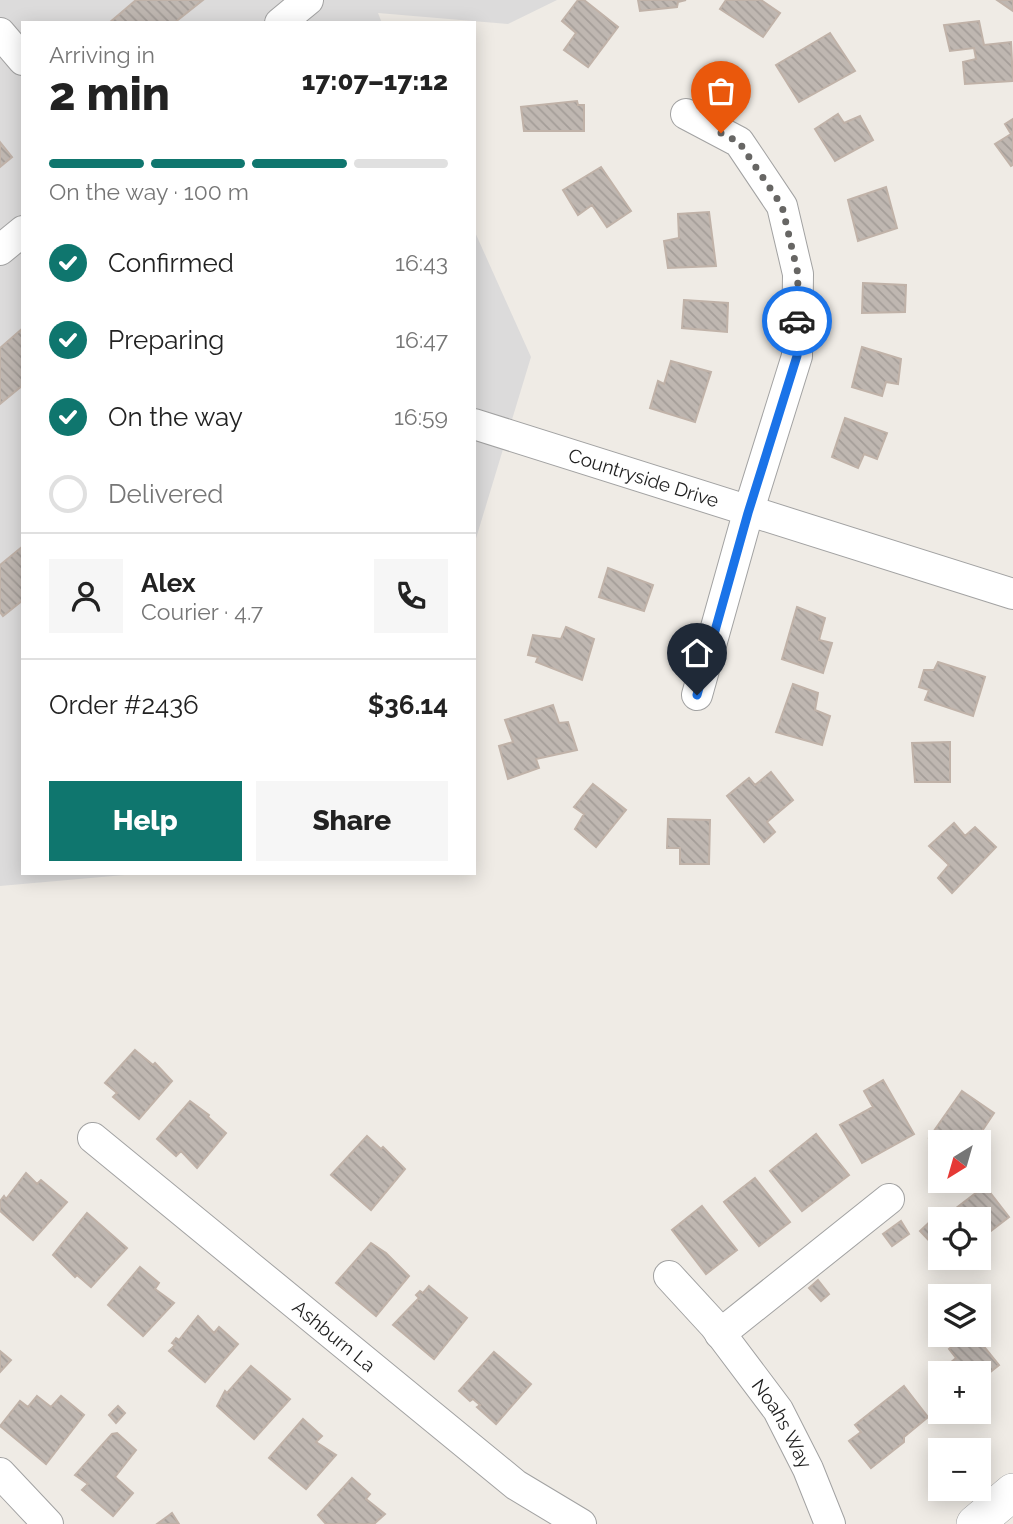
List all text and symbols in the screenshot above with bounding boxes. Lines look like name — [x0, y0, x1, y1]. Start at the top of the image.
text: Arriving in — [49, 41, 155, 68]
pin — [691, 61, 751, 133]
text: 17:07–17:12 — [302, 66, 448, 96]
text: 2 min — [49, 67, 170, 121]
icon: bag — [702, 72, 740, 110]
text: On the way · 100 m — [49, 178, 249, 205]
icon: check — [49, 244, 87, 282]
text: Confirmed — [108, 248, 234, 278]
text: 16:43 — [395, 249, 448, 276]
courier — [762, 286, 832, 356]
icon: car — [778, 302, 816, 340]
icon: check — [49, 321, 87, 359]
text: Preparing — [108, 325, 224, 355]
text: 16:47 — [395, 326, 448, 353]
icon: check — [49, 398, 87, 436]
text: On the way — [108, 402, 243, 432]
text: 16:59 — [394, 403, 448, 430]
street label: Countryside Drive — [566, 444, 722, 512]
text: Delivered — [108, 479, 223, 509]
button: person — [49, 559, 123, 633]
button: phone — [374, 559, 448, 633]
text: Alex — [141, 568, 196, 598]
text: Courier · 4.7 — [141, 598, 263, 625]
pin — [667, 623, 727, 695]
icon: home — [678, 634, 716, 672]
text: Order #2436 — [49, 690, 199, 720]
text: $36.14 — [368, 690, 448, 720]
button: Help — [49, 781, 242, 861]
button: Share — [256, 781, 448, 861]
north arrow — [928, 1130, 990, 1194]
map controls — [928, 1130, 991, 1501]
button: locate — [928, 1207, 991, 1270]
button: layers — [928, 1284, 991, 1347]
street label: Ashburn La — [289, 1296, 380, 1376]
button: + — [928, 1361, 991, 1424]
street label: Noahs Way — [748, 1375, 817, 1472]
button: − — [928, 1438, 991, 1501]

